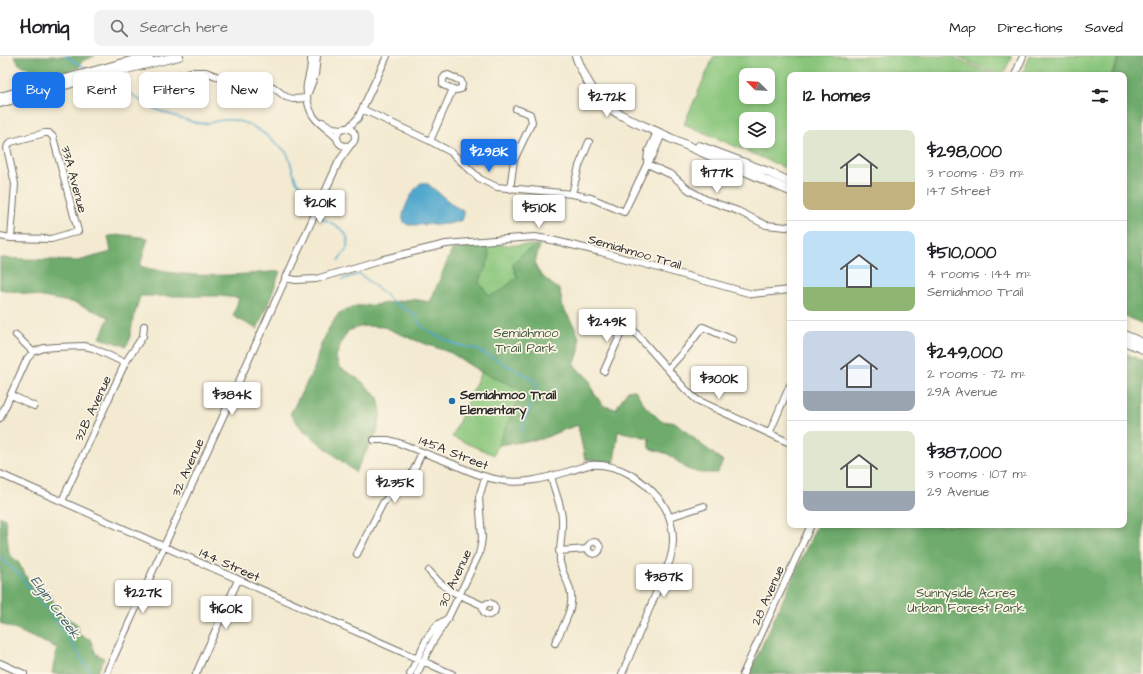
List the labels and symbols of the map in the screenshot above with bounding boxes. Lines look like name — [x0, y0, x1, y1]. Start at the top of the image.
north arrow — [739, 68, 775, 104]
pin: $272K — [579, 84, 635, 118]
pin: $298K — [461, 139, 517, 173]
street label: 33A Avenue — [56, 144, 92, 215]
pin: $177K — [689, 160, 745, 194]
pin: $201K — [292, 190, 348, 224]
pin: $510K — [511, 195, 567, 229]
street label: Semiahmoo Trail — [586, 230, 684, 274]
pin: $249K — [579, 309, 635, 343]
park label: Semiahmoo Trail Park — [493, 324, 559, 357]
pin: $300K — [691, 366, 747, 400]
street label: 32B Avenue — [70, 373, 116, 444]
pin: $384K — [204, 382, 260, 416]
place label: Semiahmoo Trail Elementary — [459, 386, 556, 420]
marker: Semiahmoo Trail Elementary — [447, 396, 457, 406]
street label: 145A Street — [416, 431, 492, 475]
street label: 32 Avenue — [167, 436, 209, 499]
pin: $235K — [367, 470, 423, 504]
street label: 144 Street — [196, 544, 263, 587]
street label: 30 Avenue — [434, 546, 476, 610]
street label: 28 Avenue — [747, 563, 789, 628]
pin: $387K — [636, 564, 692, 598]
water label: Elgin Creek — [25, 572, 85, 644]
pin: $227K — [115, 580, 171, 614]
park label: Sunnyside Acres Urban Forest Park — [907, 584, 1025, 617]
pin: $160K — [198, 596, 254, 630]

